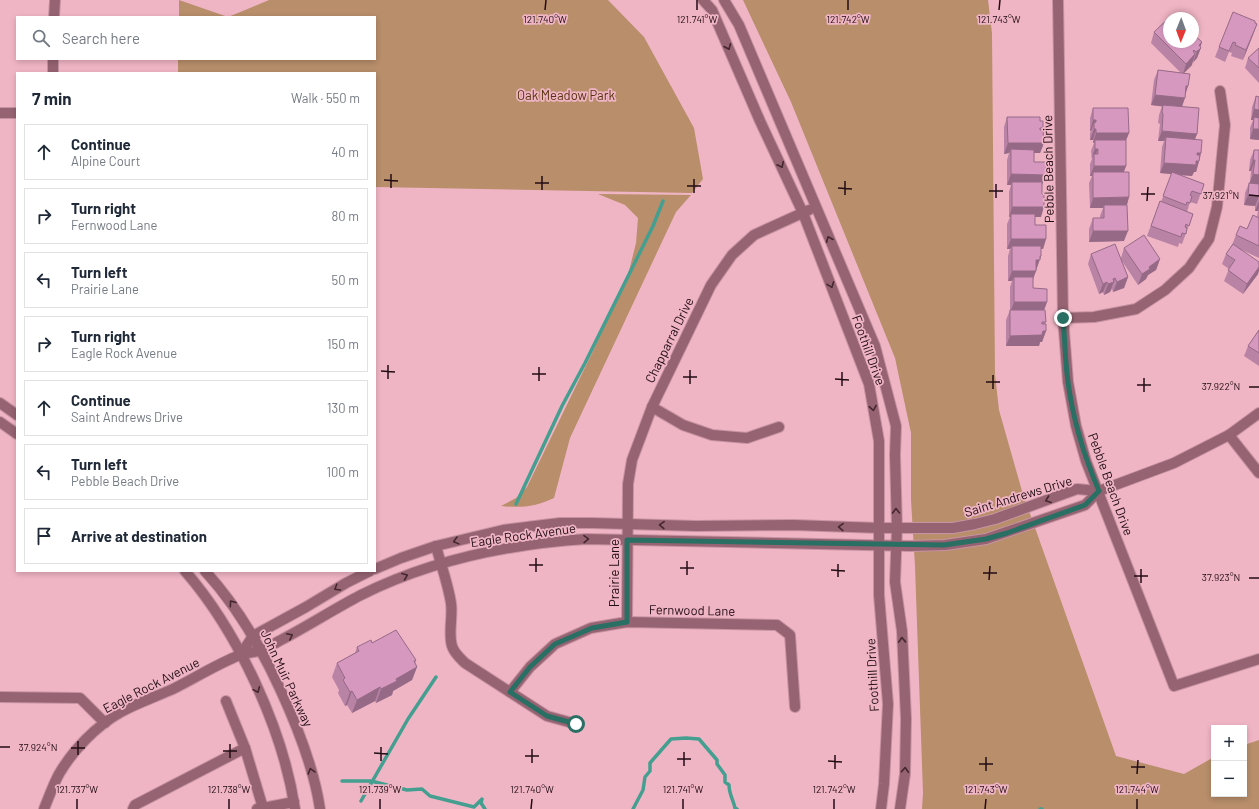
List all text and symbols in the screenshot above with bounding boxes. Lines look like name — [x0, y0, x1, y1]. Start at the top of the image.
north arrow — [1163, 12, 1199, 48]
text: 121.740°W — [523, 13, 567, 25]
text: 121.741°W — [677, 13, 717, 25]
text: 121.742°W — [826, 13, 870, 25]
text: 121.743°W — [978, 13, 1021, 25]
search box — [16, 16, 376, 60]
icon: search — [30, 27, 52, 49]
text: Search here — [62, 29, 140, 47]
one-way arrow — [723, 43, 731, 50]
park label: Oak Meadow Park — [517, 87, 615, 103]
text: 7 min — [32, 88, 72, 108]
text: Walk · 550 m — [291, 90, 360, 106]
street label: Pebble Beach Drive — [1039, 115, 1057, 223]
text: Continue — [71, 135, 131, 153]
icon: ahead — [33, 141, 55, 163]
text: 40 m — [331, 144, 359, 160]
text: Alpine Court — [71, 153, 140, 169]
one-way arrow — [776, 161, 784, 169]
text: 37.921°N — [1203, 189, 1239, 201]
text: Turn right — [71, 199, 136, 217]
icon: right — [33, 205, 55, 227]
text: 80 m — [332, 208, 359, 224]
text: Fernwood Lane — [71, 217, 157, 233]
one-way arrow — [826, 236, 834, 243]
text: Turn left — [71, 263, 127, 281]
icon: left — [33, 269, 55, 291]
text: 50 m — [332, 272, 359, 288]
text: Prairie Lane — [71, 281, 139, 297]
one-way arrow — [827, 281, 835, 288]
street label: Chapparral Drive — [641, 295, 697, 385]
route end — [1054, 309, 1072, 327]
street label: Foothill Drive — [849, 313, 889, 387]
text: Turn right — [71, 327, 136, 345]
icon: right — [33, 333, 55, 355]
text: 150 m — [327, 336, 359, 352]
text: Eagle Rock Avenue — [71, 345, 177, 361]
text: 37.922°N — [1202, 380, 1240, 392]
text: Continue — [71, 391, 131, 409]
icon: ahead — [33, 397, 55, 419]
text: 130 m — [327, 400, 359, 416]
one-way arrow — [868, 404, 877, 411]
text: Saint Andrews Drive — [71, 409, 183, 425]
street label: Pebble Beach Drive — [1085, 430, 1137, 538]
text: Turn left — [71, 455, 127, 473]
icon: left — [33, 461, 55, 483]
text: 100 m — [326, 464, 359, 480]
street label: Saint Andrews Drive — [962, 472, 1074, 520]
text: Pebble Beach Drive — [71, 473, 179, 489]
one-way arrow — [1044, 496, 1051, 504]
one-way arrow — [892, 508, 901, 514]
street label: Eagle Rock Avenue — [469, 520, 577, 550]
one-way arrow — [659, 520, 665, 529]
one-way arrow — [838, 522, 844, 531]
icon: arrive — [33, 525, 55, 547]
text: Arrive at destination — [71, 527, 207, 545]
one-way arrow — [583, 535, 590, 544]
one-way arrow — [453, 536, 460, 545]
street label: Prairie Lane — [606, 539, 622, 607]
text: 37.923°N — [1202, 571, 1240, 583]
one-way arrow — [401, 572, 408, 580]
one-way arrow — [334, 583, 341, 590]
one-way arrow — [230, 600, 237, 607]
street label: Fernwood Lane — [649, 601, 735, 619]
street label: John Muir Parkway — [257, 627, 317, 729]
one-way arrow — [286, 633, 293, 640]
one-way arrow — [898, 637, 907, 643]
street label: Foothill Drive — [862, 638, 882, 712]
street label: Eagle Rock Avenue — [100, 654, 202, 716]
one-way arrow — [252, 685, 260, 693]
route start — [567, 715, 585, 733]
map controls — [1211, 725, 1247, 797]
button: + — [1211, 725, 1247, 761]
text: 37.924°N — [19, 741, 57, 753]
button: − — [1211, 761, 1247, 797]
one-way arrow — [900, 767, 909, 773]
one-way arrow — [307, 768, 316, 775]
text: 121.737°W — [56, 783, 98, 795]
text: 121.738°W — [208, 783, 251, 795]
text: 121.739°W — [359, 783, 402, 795]
text: 121.740°W — [510, 783, 554, 795]
text: 121.741°W — [663, 783, 703, 795]
text: 121.742°W — [812, 783, 856, 795]
text: 121.743°W — [965, 783, 1008, 795]
text: 121.744°W — [1115, 783, 1159, 795]

